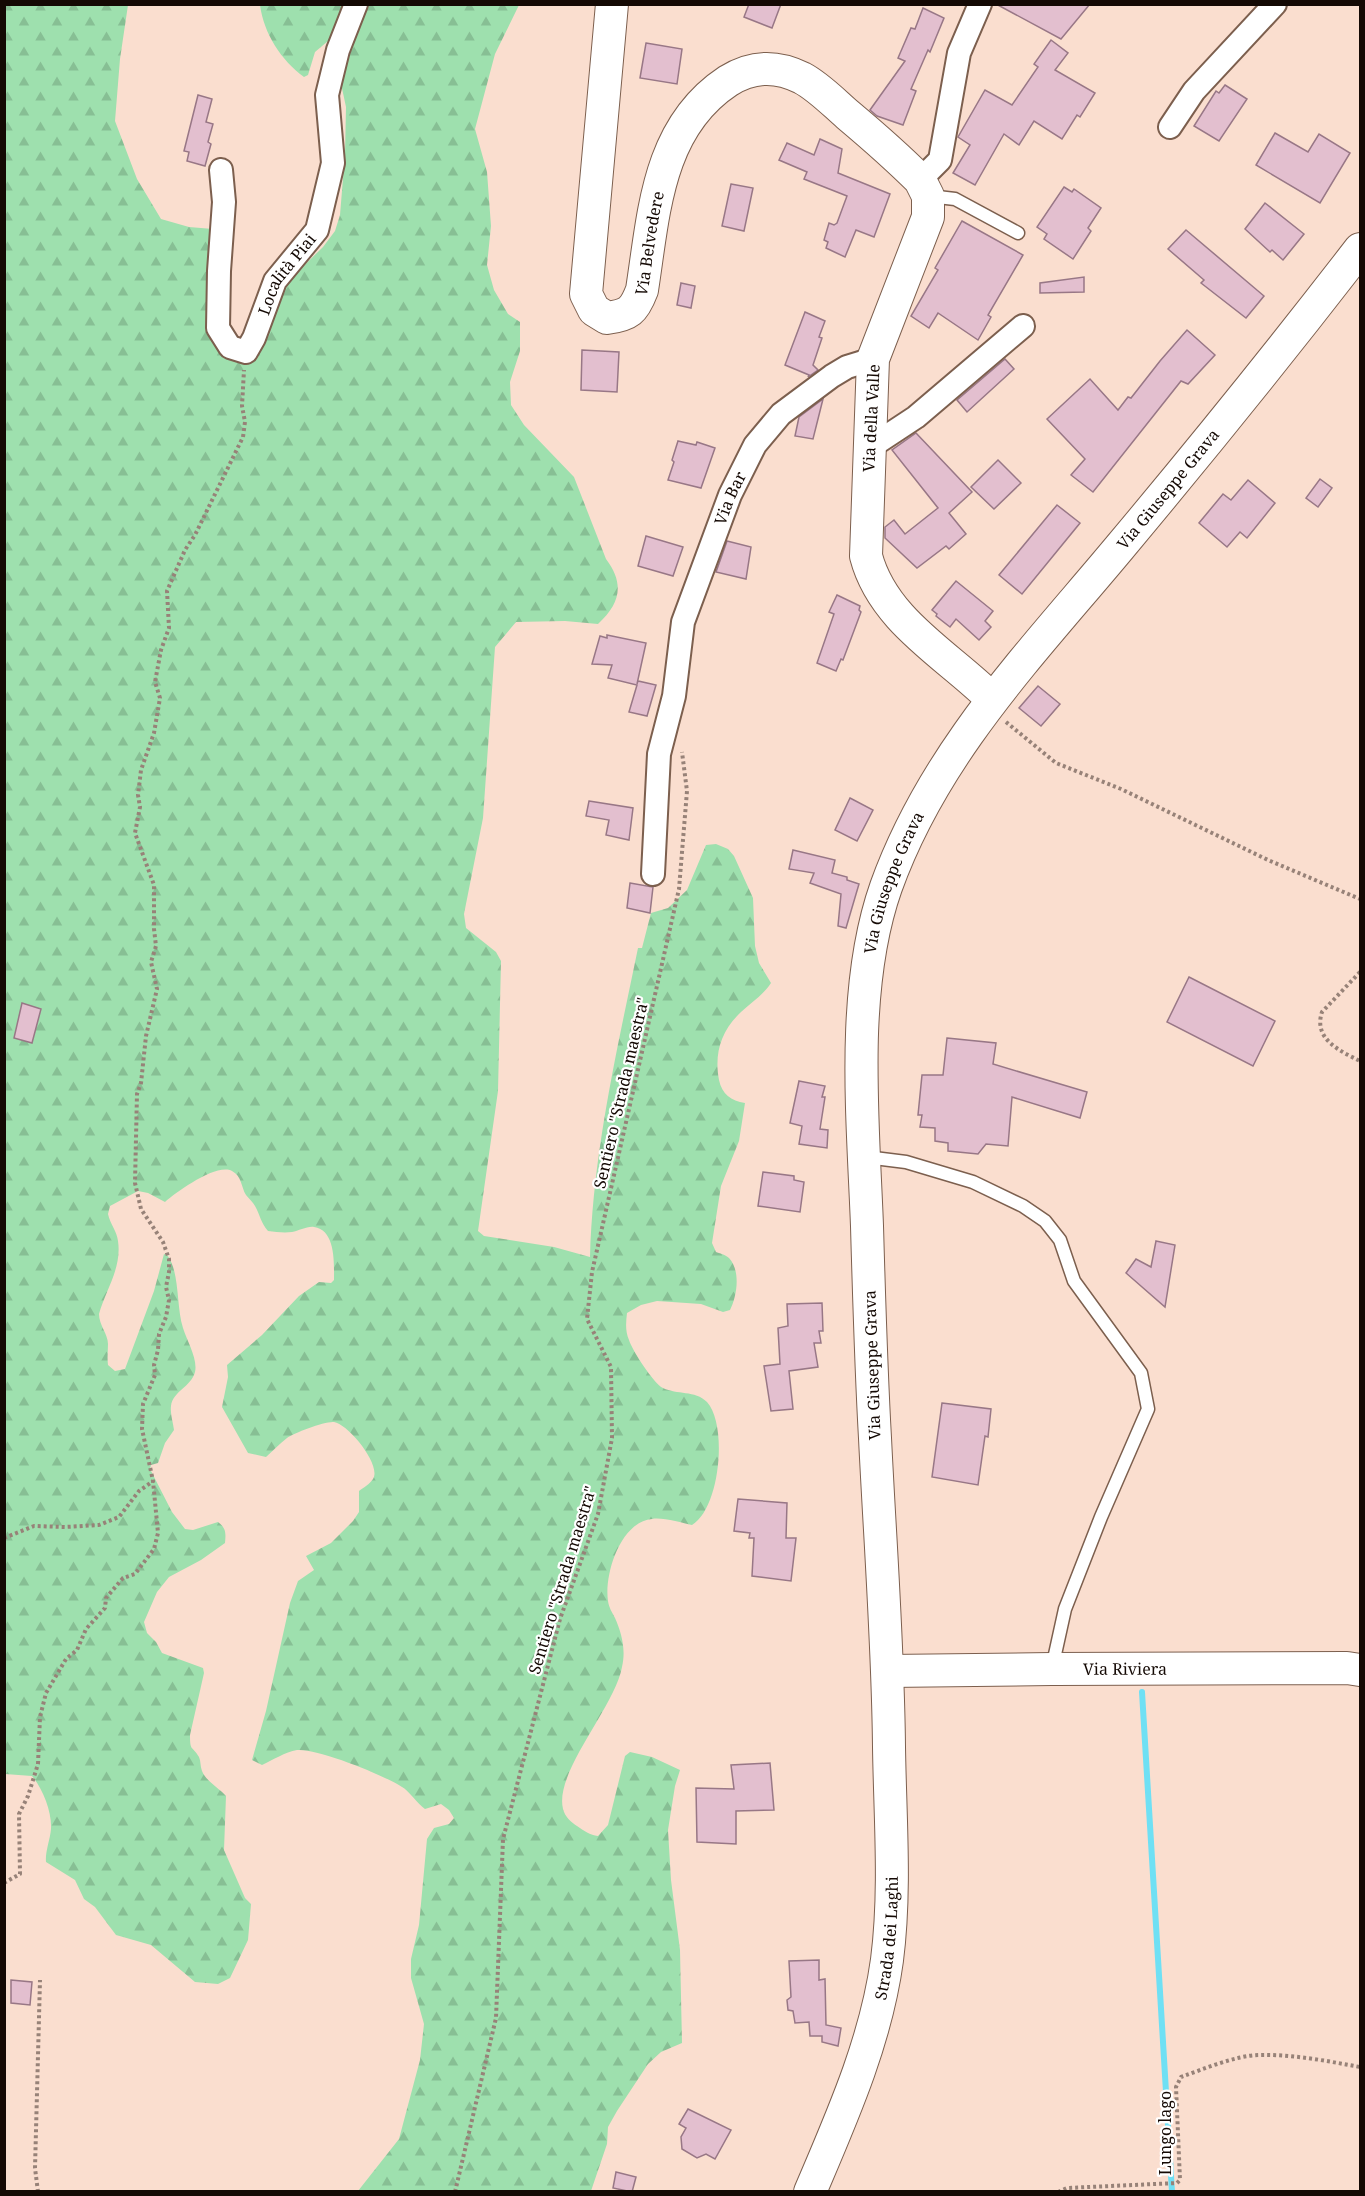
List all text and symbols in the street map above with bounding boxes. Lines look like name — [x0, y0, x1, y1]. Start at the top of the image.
street label: Via Belvedere — [630, 189, 669, 299]
street label: Località Piai — [252, 229, 321, 318]
street label: Via della Valle — [857, 364, 885, 472]
street label: Via Giuseppe Grava — [1112, 424, 1224, 554]
street label: Via Bar — [709, 467, 751, 528]
street label: Via Giuseppe Grava — [859, 808, 929, 955]
street label: Sentiero "Strada maestra" — [588, 995, 654, 1191]
street label: Via Giuseppe Grava — [858, 1290, 886, 1440]
street label: Sentiero "Strada maestra" — [523, 1483, 601, 1677]
street label: Via Riviera — [1083, 1658, 1167, 1680]
street label: Strada dei Laghi — [869, 1876, 903, 2002]
street label: Lungo lago — [1154, 2091, 1176, 2175]

